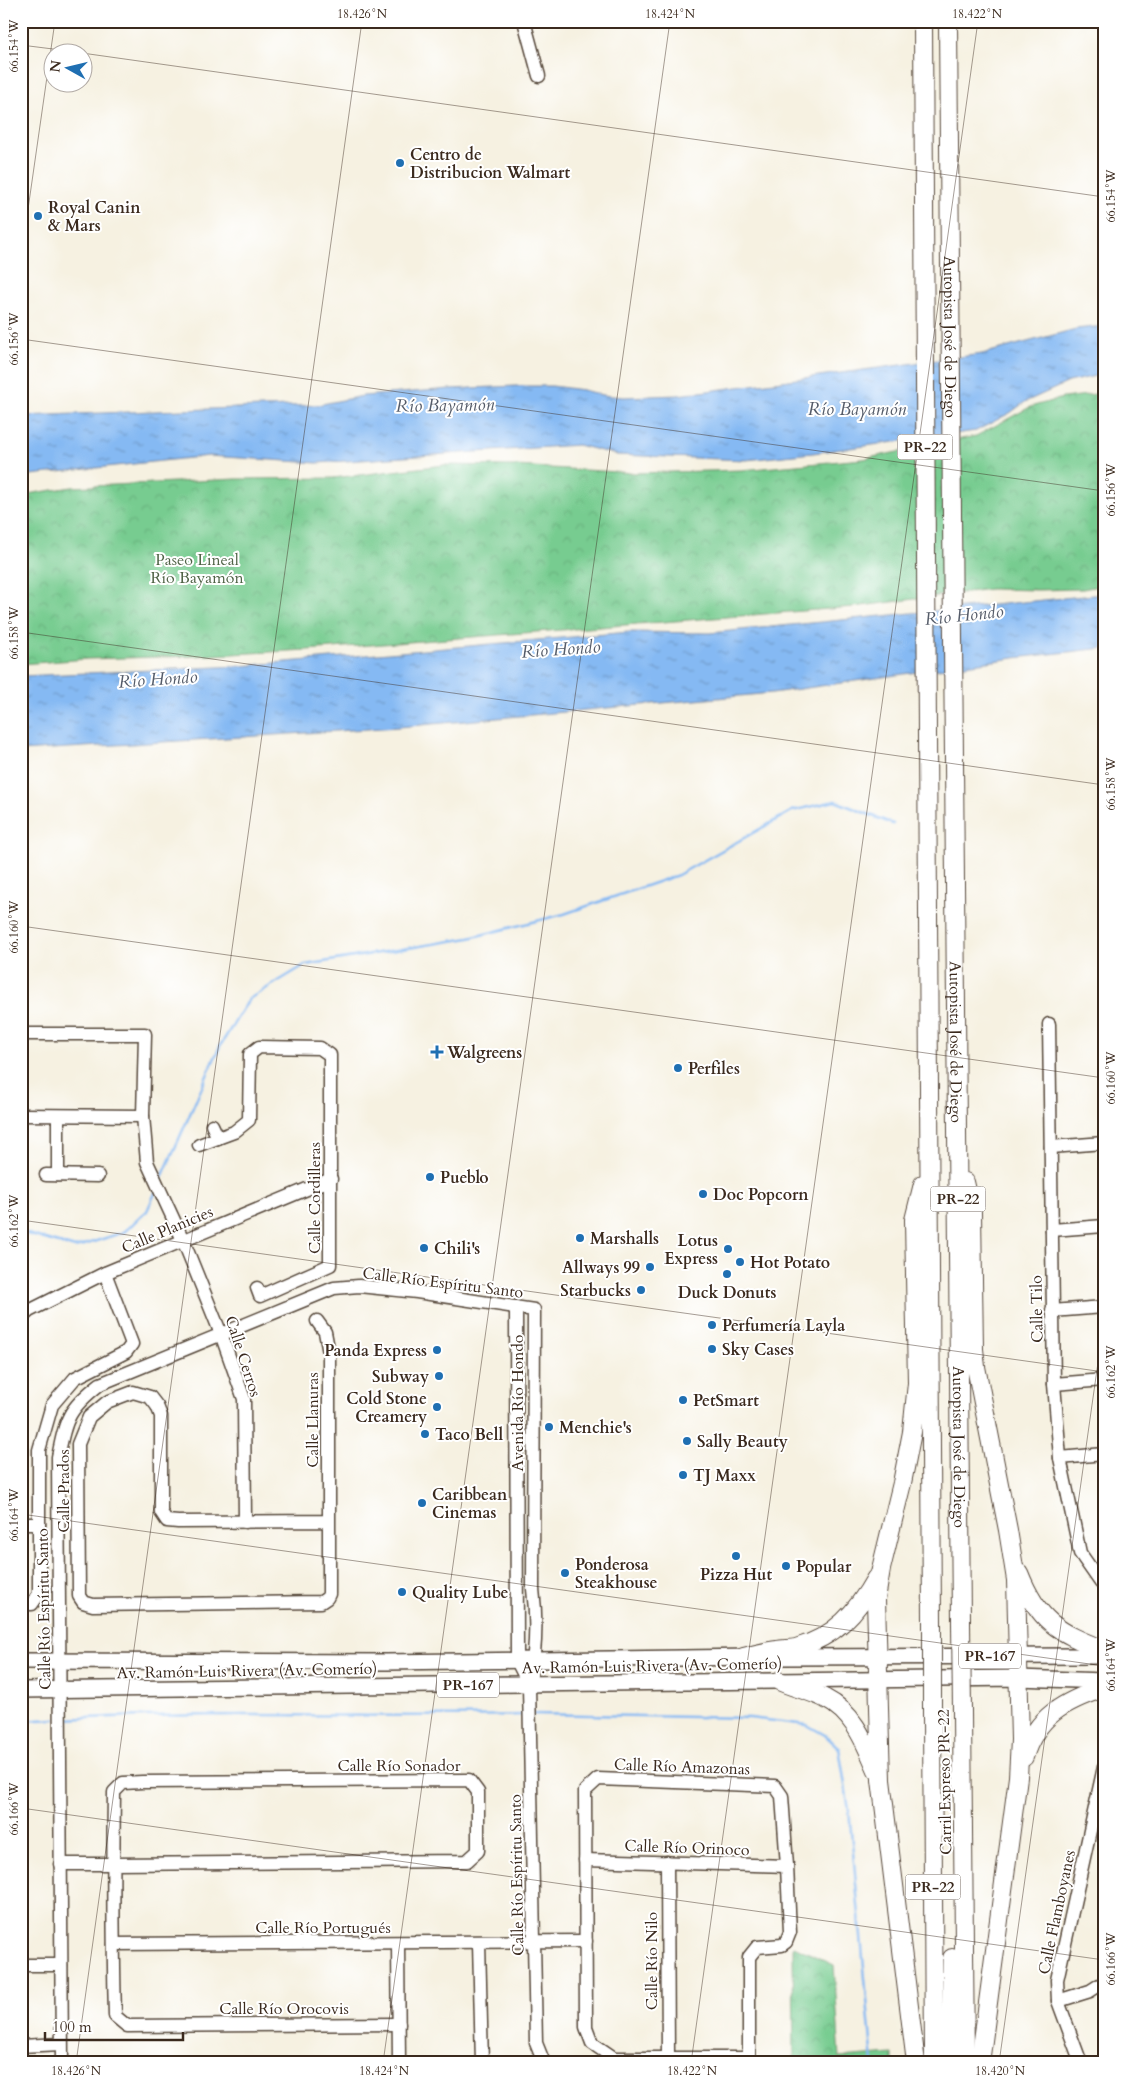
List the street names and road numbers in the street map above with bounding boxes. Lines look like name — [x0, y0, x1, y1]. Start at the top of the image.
street label: Autopista José de Diego — [938, 256, 961, 418]
road number: PR-22 — [898, 434, 952, 460]
street label: Autopista José de Diego — [944, 961, 967, 1123]
street label: Calle Cordilleras — [304, 1142, 326, 1254]
road number: PR-22 — [930, 1186, 986, 1212]
street label: Calle Planicies — [118, 1201, 216, 1259]
street label: Calle Río Espíritu Santo — [361, 1262, 525, 1304]
street label: Calle Tilo — [1025, 1275, 1049, 1343]
street label: Calle Cerros — [220, 1313, 266, 1400]
street label: Avenida Río Hondo — [507, 1334, 529, 1471]
street label: Autopista José de Diego — [947, 1366, 970, 1528]
street label: Calle Llanuras — [302, 1372, 324, 1468]
street label: Calle Prados — [53, 1449, 75, 1533]
street label: Calle Río Espíritu Santo — [32, 1528, 56, 1690]
road number: PR-167 — [959, 1644, 1021, 1668]
street label: Av. Ramón Luis Rivera (Av. Comerío) — [522, 1653, 783, 1679]
street label: Av. Ramón Luis Rivera (Av. Comerío) — [117, 1658, 378, 1684]
road number: PR-167 — [437, 1672, 499, 1698]
street label: Carril Expreso PR-22 — [933, 1709, 957, 1855]
street label: Calle Río Amazonas — [613, 1754, 750, 1780]
street label: Calle Río Sonador — [337, 1755, 461, 1777]
street label: Calle Río Espíritu Santo — [505, 1794, 529, 1956]
street label: Calle Río Orinoco — [624, 1835, 750, 1861]
street label: Calle Flamboyanes — [1033, 1848, 1081, 1977]
road number: PR-22 — [906, 1874, 960, 1900]
street label: Calle Río Nilo — [641, 1912, 663, 2010]
street label: Calle Río Portugués — [255, 1917, 391, 1939]
street label: Calle Río Orocovis — [219, 1998, 349, 2020]

